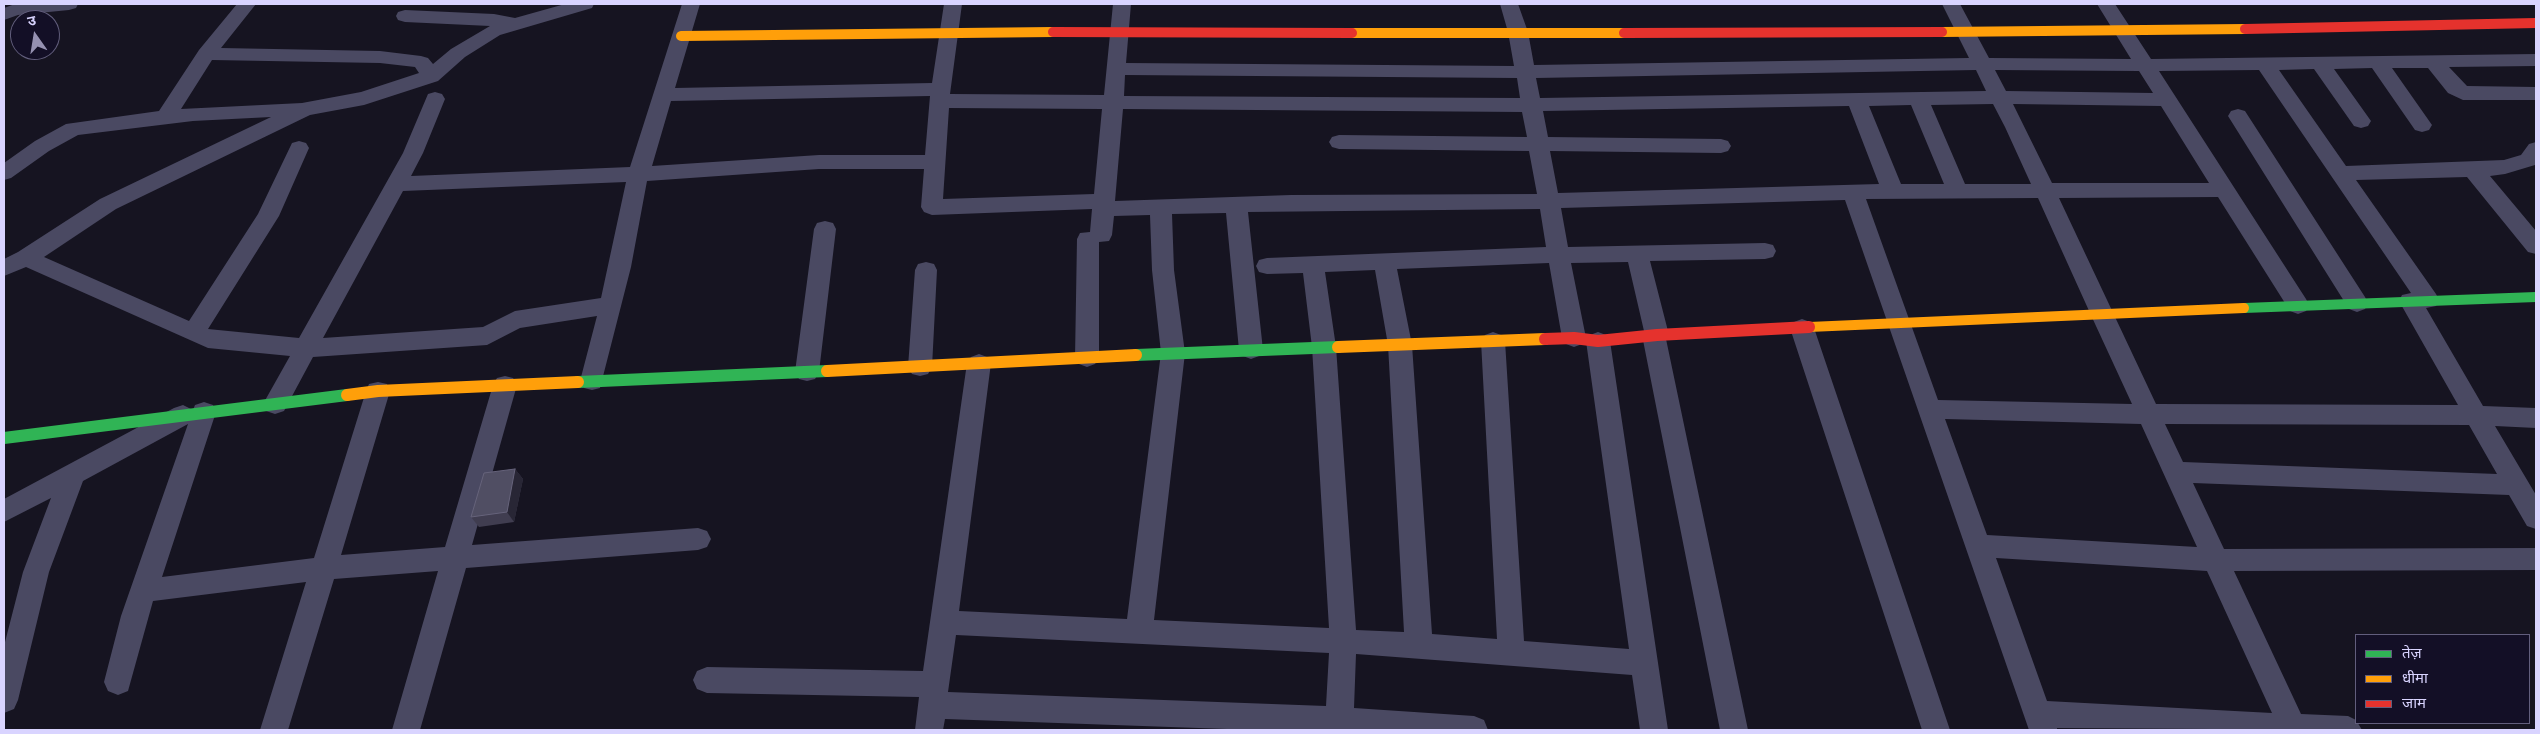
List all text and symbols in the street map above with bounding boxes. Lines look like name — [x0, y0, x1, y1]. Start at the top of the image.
north arrow — [10, 10, 60, 60]
text: उ — [26, 12, 38, 30]
legend — [2355, 634, 2530, 724]
text: तेज़ — [2402, 644, 2422, 662]
text: धीमा — [2402, 669, 2428, 687]
text: जाम — [2402, 694, 2426, 712]

